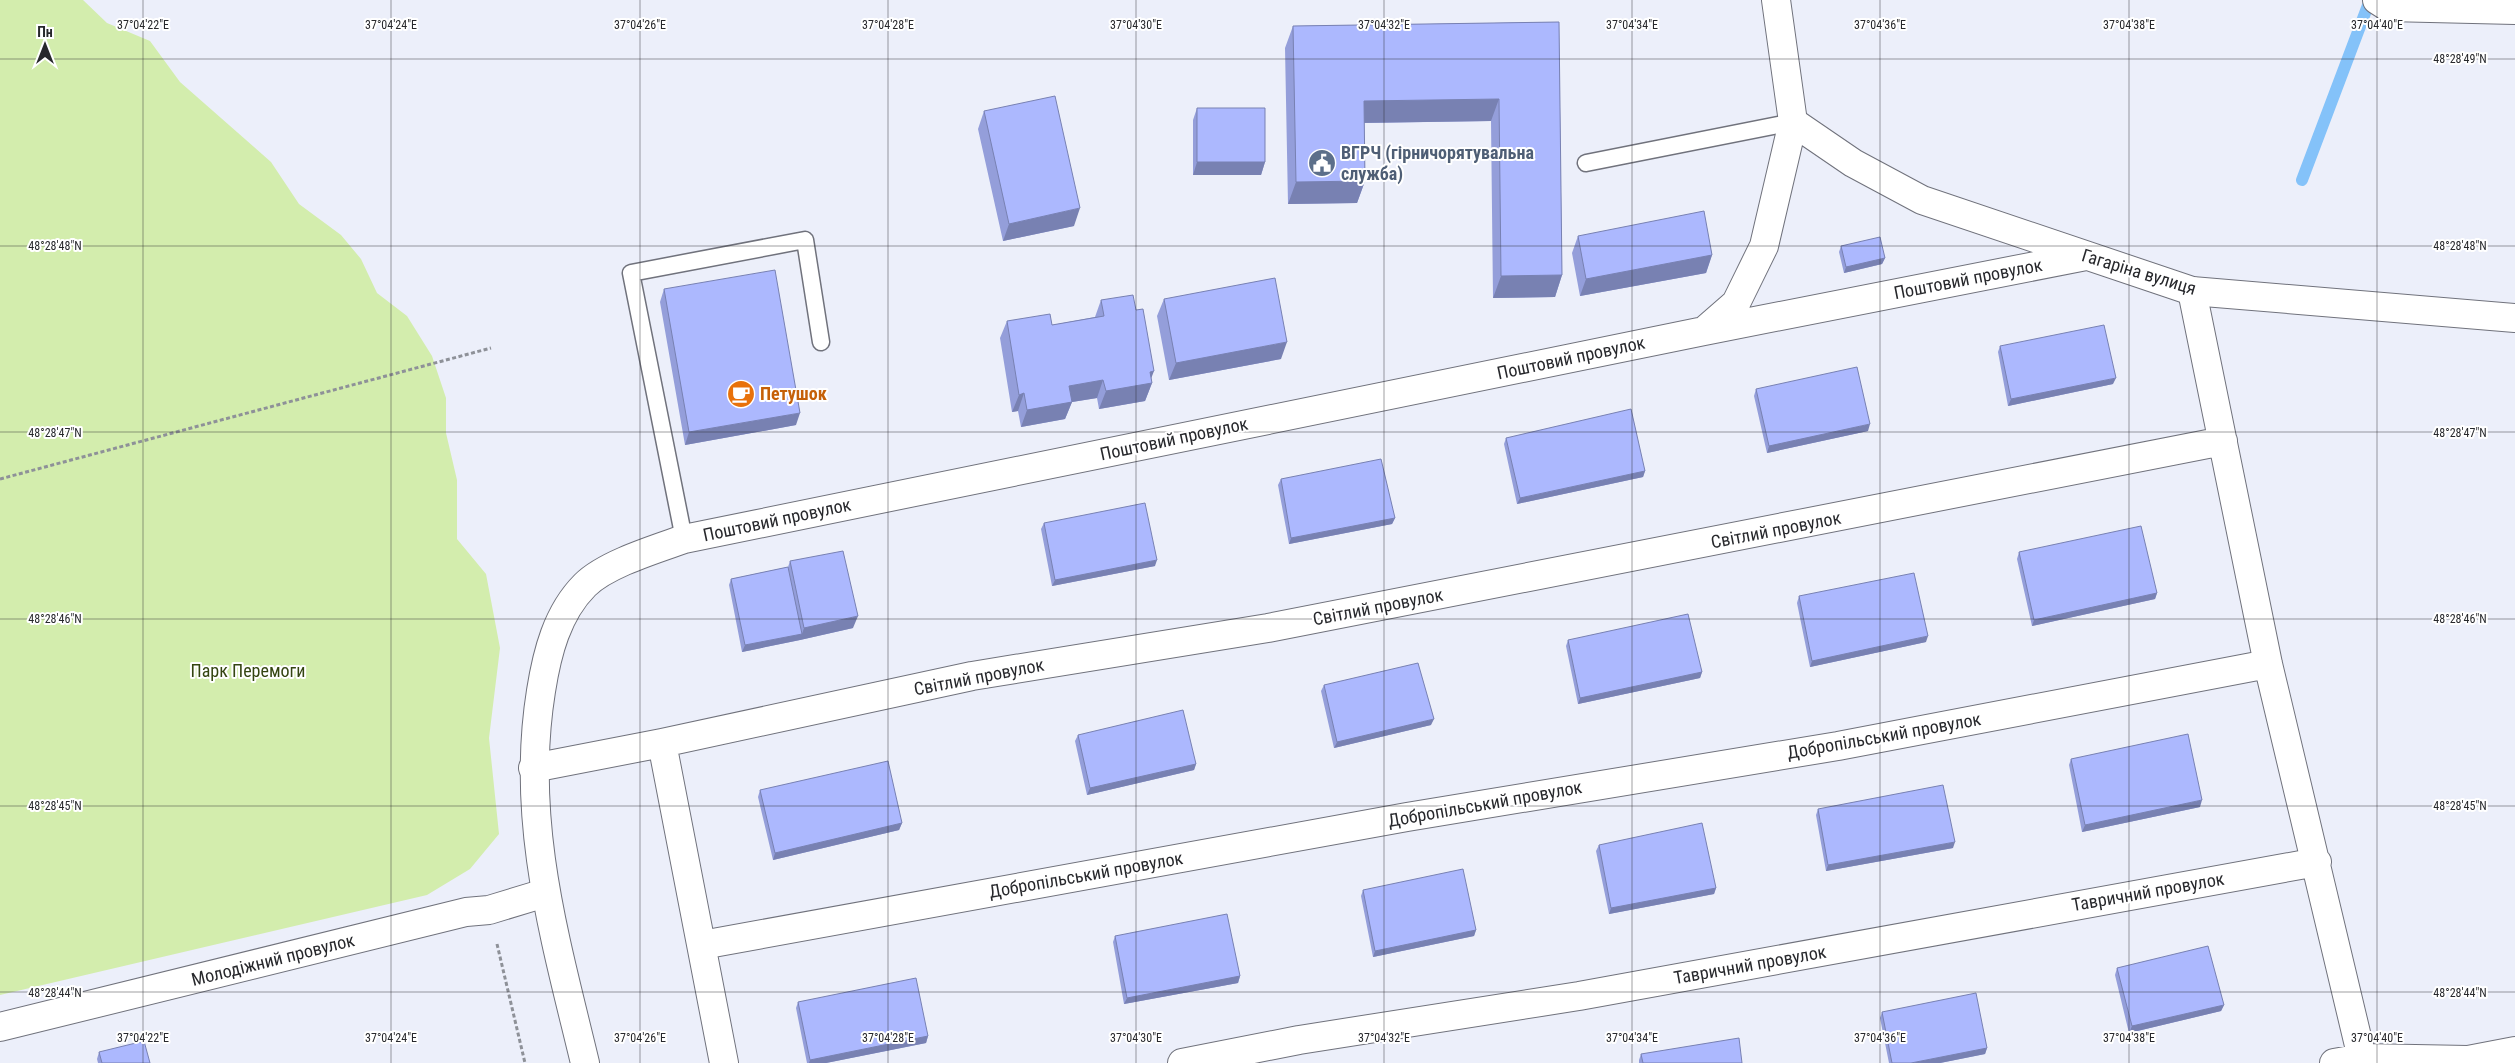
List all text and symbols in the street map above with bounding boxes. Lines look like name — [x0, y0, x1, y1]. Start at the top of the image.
text: 37°04'22"E — [117, 18, 169, 32]
text: 37°04'24"E — [365, 18, 417, 32]
text: 37°04'26"E — [614, 18, 666, 32]
text: 37°04'28"E — [862, 18, 914, 32]
text: 37°04'30"E — [1110, 18, 1162, 32]
text: 37°04'32"E — [1358, 18, 1410, 32]
text: 37°04'34"E — [1606, 18, 1658, 32]
text: 37°04'36"E — [1854, 18, 1906, 32]
text: 37°04'38"E — [2103, 18, 2155, 32]
text: 37°04'40"E — [2351, 18, 2403, 32]
north arrow — [20, 20, 70, 70]
text: Пн — [37, 24, 53, 40]
text: 48°28'49"N — [2433, 52, 2487, 66]
place label: ВГРЧ (гірничорятувальна служба) — [1341, 142, 1534, 185]
public building icon: ВГРЧ (гірничорятувальна служба) — [1307, 148, 1337, 178]
text: 48°28'48"N — [28, 239, 82, 253]
text: 48°28'48"N — [2433, 239, 2487, 253]
street label: Гагаріна вулиця — [2079, 244, 2199, 299]
street label: Поштовий провулок — [1892, 254, 2044, 303]
street label: Поштовий провулок — [1495, 331, 1647, 383]
cafe icon: Петушок — [726, 379, 756, 409]
place label: Петушок — [760, 383, 827, 404]
street label: Поштовий провулок — [1098, 412, 1250, 464]
text: 48°28'47"N — [28, 426, 82, 440]
text: 48°28'47"N — [2433, 426, 2487, 440]
street label: Поштовий провулок — [701, 493, 853, 545]
street label: Світлий провулок — [1709, 507, 1843, 552]
street label: Світлий провулок — [1311, 584, 1445, 629]
text: 48°28'46"N — [28, 612, 82, 626]
text: 48°28'46"N — [2433, 612, 2487, 626]
street label: Світлий провулок — [912, 654, 1046, 699]
park label: Парк Перемоги — [191, 660, 305, 681]
street label: Добропільський провулок — [1785, 708, 1983, 763]
street label: Добропільський провулок — [1386, 776, 1584, 831]
text: 48°28'45"N — [28, 799, 82, 813]
text: 48°28'45"N — [2433, 799, 2487, 813]
street label: Добропільський провулок — [987, 847, 1185, 902]
street label: Тавричний провулок — [2070, 868, 2226, 915]
street label: Молодіжний провулок — [189, 929, 357, 990]
street label: Тавричний провулок — [1672, 941, 1828, 988]
text: 48°28'44"N — [28, 986, 82, 1000]
text: 48°28'44"N — [2433, 986, 2487, 1000]
text: 37°04'22"E — [117, 1031, 169, 1045]
text: 37°04'24"E — [365, 1031, 417, 1045]
text: 37°04'26"E — [614, 1031, 666, 1045]
text: 37°04'28"E — [862, 1031, 914, 1045]
text: 37°04'30"E — [1110, 1031, 1162, 1045]
text: 37°04'32"E — [1358, 1031, 1410, 1045]
text: 37°04'34"E — [1606, 1031, 1658, 1045]
text: 37°04'36"E — [1854, 1031, 1906, 1045]
text: 37°04'38"E — [2103, 1031, 2155, 1045]
text: 37°04'40"E — [2351, 1031, 2403, 1045]

